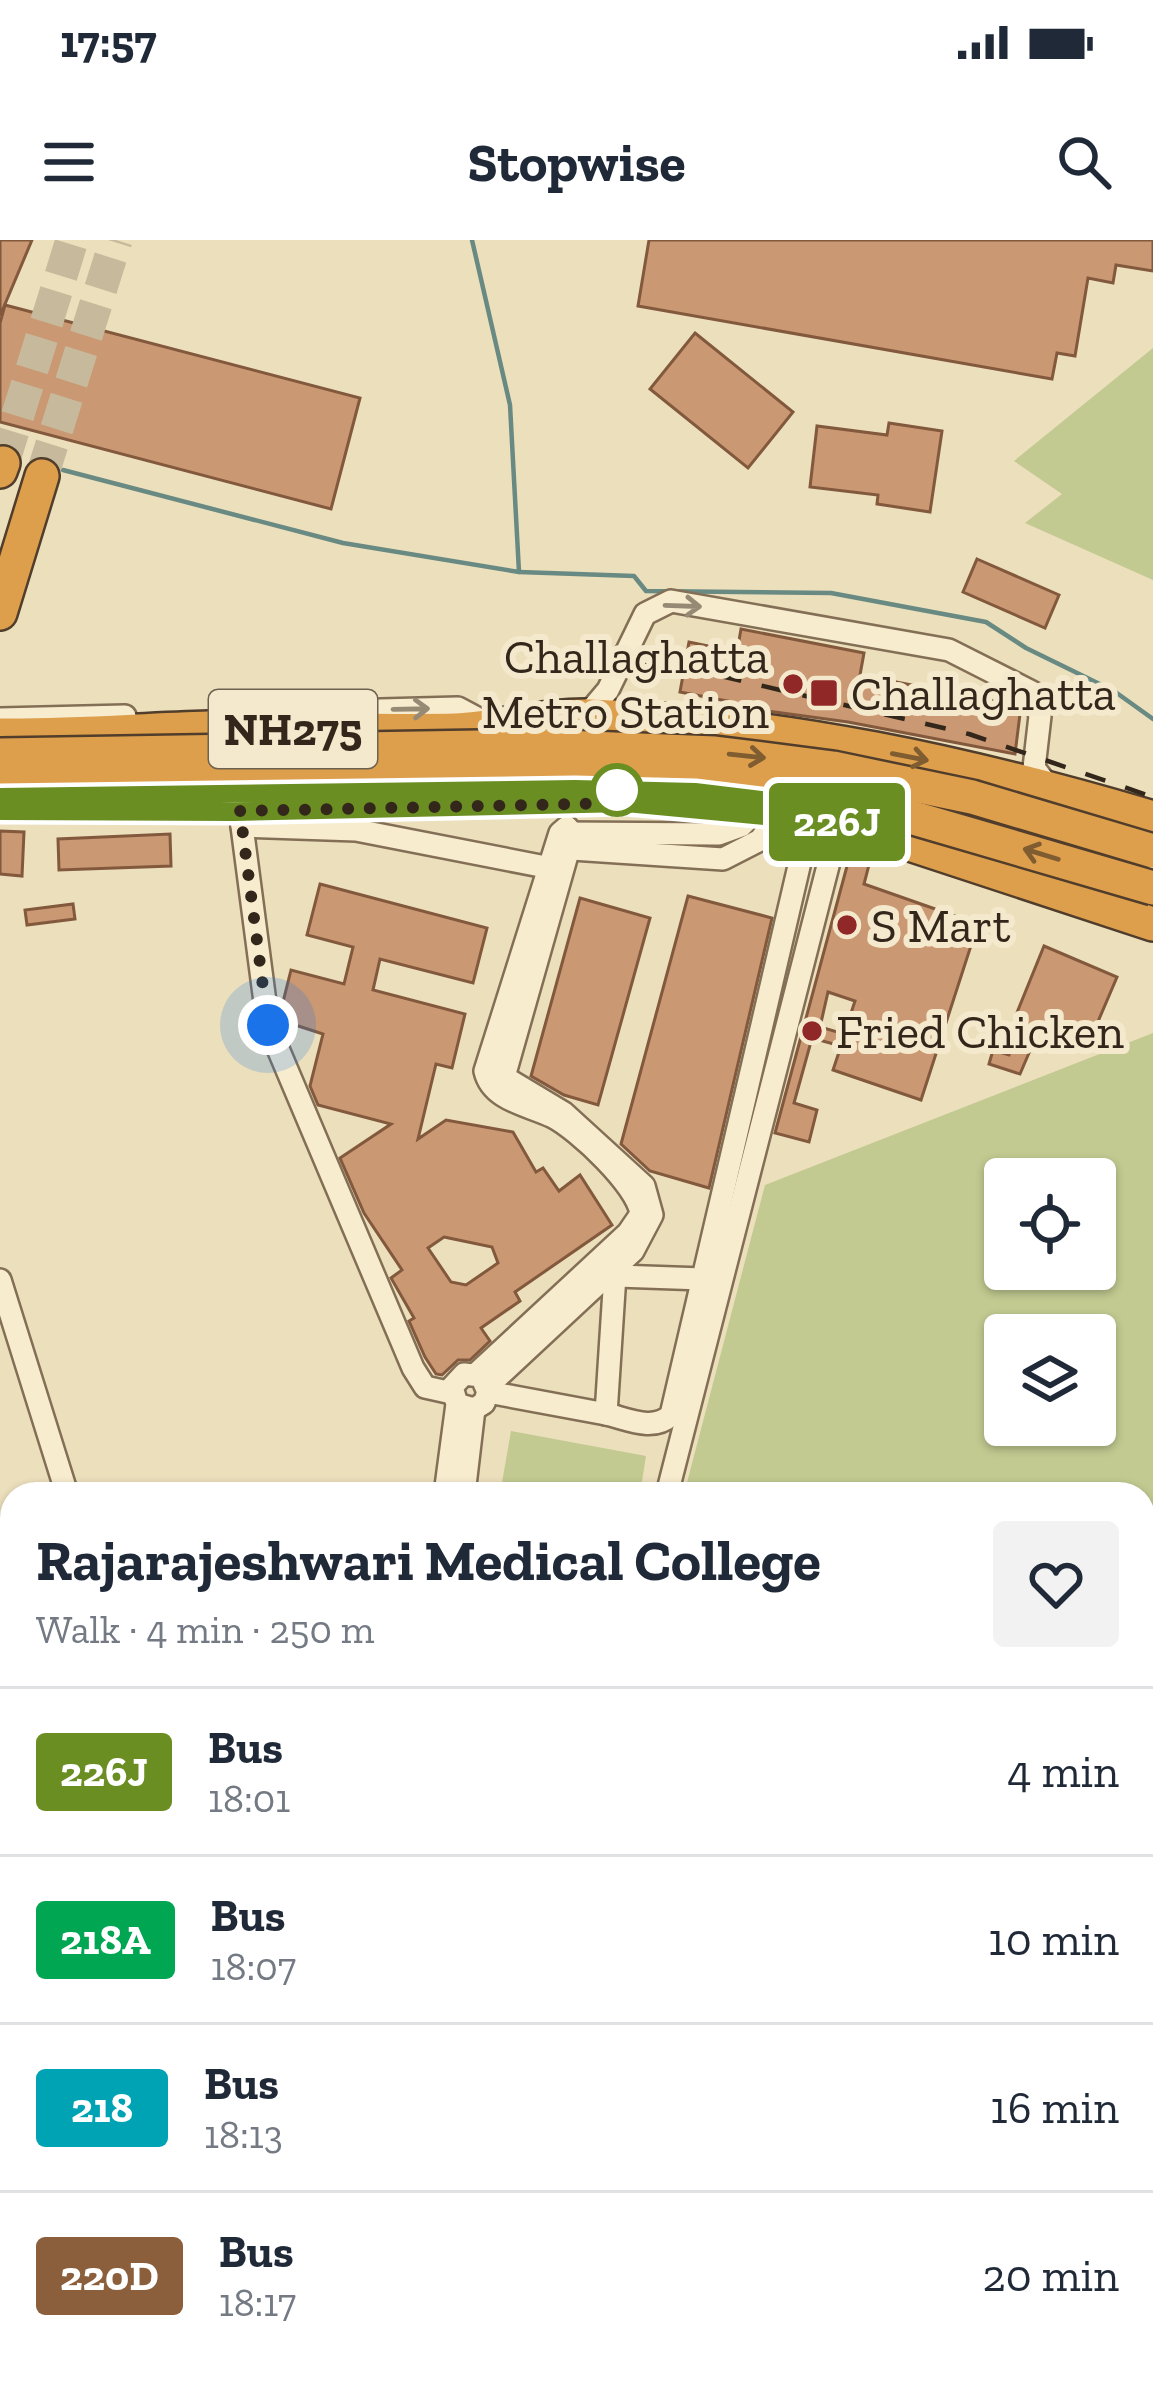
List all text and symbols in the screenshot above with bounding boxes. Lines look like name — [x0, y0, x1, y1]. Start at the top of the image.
text: 17:57 — [60, 15, 156, 69]
icon: menu — [36, 129, 102, 195]
icon: search — [1051, 129, 1117, 195]
text: Stopwise — [467, 130, 686, 195]
one-way arrow — [663, 595, 702, 618]
place label: Challaghatta Metro Station — [482, 628, 769, 740]
place label: Challaghatta — [851, 665, 1116, 722]
marker: Challaghatta Metro Station — [780, 671, 806, 697]
marker: Challaghatta — [808, 677, 840, 709]
road number: NH275 — [209, 690, 377, 768]
one-way arrow — [391, 698, 430, 721]
one-way arrow — [726, 746, 765, 768]
one-way arrow — [890, 746, 929, 769]
unlabelled marker — [592, 765, 642, 815]
line badge: 226J — [753, 783, 921, 861]
text: 226J — [793, 796, 881, 847]
one-way arrow — [1023, 842, 1061, 864]
place label: S Mart — [871, 897, 1011, 954]
marker: S Mart — [834, 912, 860, 938]
your location — [238, 995, 298, 1055]
place label: Fried Chicken — [836, 1003, 1124, 1060]
marker: Fried Chicken — [799, 1018, 825, 1044]
map controls — [984, 1158, 1116, 1446]
button: locate — [984, 1158, 1116, 1290]
button: layers — [984, 1314, 1116, 1446]
button: heart — [993, 1521, 1119, 1647]
text: Rajarajeshwari Medical College — [36, 1526, 821, 1595]
text: Walk · 4 min · 250 m — [36, 1606, 375, 1653]
text: Bus — [208, 1721, 283, 1775]
text: 4 min — [1007, 1745, 1119, 1799]
text: 226J — [60, 1746, 148, 1797]
text: 18:01 — [208, 1775, 290, 1822]
text: Bus — [211, 1889, 286, 1943]
text: 10 min — [988, 1913, 1119, 1967]
text: 218A — [60, 1914, 151, 1965]
text: 18:07 — [211, 1943, 296, 1990]
text: Bus — [204, 2057, 279, 2111]
text: 16 min — [990, 2081, 1119, 2135]
text: 218 — [71, 2082, 133, 2133]
text: 18:13 — [204, 2111, 283, 2158]
text: Bus — [219, 2225, 294, 2279]
text: 20 min — [982, 2249, 1119, 2303]
text: 220D — [60, 2250, 159, 2301]
text: 18:17 — [219, 2279, 296, 2326]

